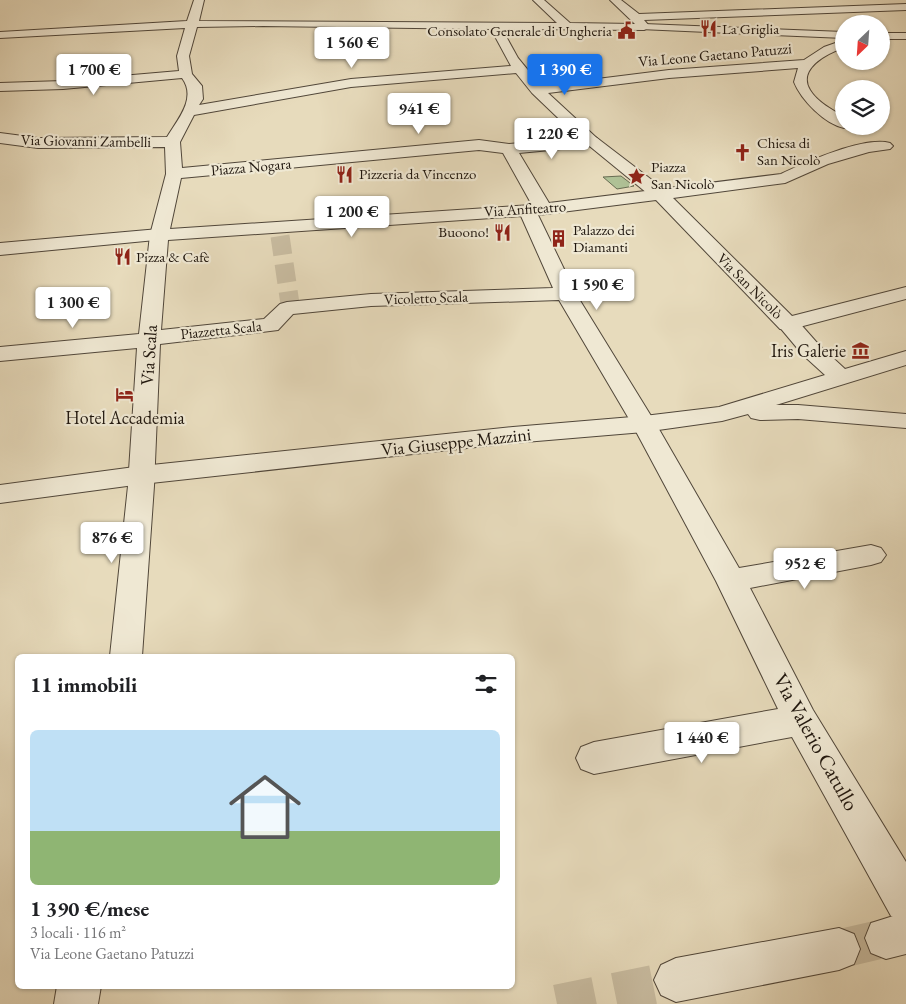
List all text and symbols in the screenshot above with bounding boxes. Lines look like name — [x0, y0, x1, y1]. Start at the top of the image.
north arrow — [835, 15, 890, 70]
map controls — [835, 15, 890, 135]
restaurant icon: La Griglia — [698, 19, 718, 39]
place label: La Griglia — [722, 19, 779, 38]
place label: Consolato Generale di Ungheria — [427, 21, 612, 40]
public building icon: Consolato Generale di Ungheria — [616, 21, 636, 41]
pin: 1 560 € — [306, 27, 398, 69]
text: 1 560 € — [325, 32, 379, 53]
street label: Via Leone Gaetano Patuzzi — [637, 38, 793, 71]
pin: 1 700 € — [48, 54, 140, 96]
pin: 1 390 € — [519, 54, 611, 96]
text: 1 700 € — [67, 59, 121, 80]
text: 1 390 € — [538, 59, 592, 80]
button: layers — [835, 80, 890, 135]
pin: 941 € — [384, 92, 454, 135]
text: 941 € — [399, 98, 440, 119]
pin: 1 220 € — [506, 118, 598, 160]
text: 1 220 € — [525, 123, 579, 144]
street label: Via Giovanni Zambelli — [21, 130, 152, 151]
place label: Chiesa di San Nicolò — [757, 133, 820, 169]
church icon: Chiesa di San Nicolò — [733, 142, 753, 162]
street label: Piazza Nogara — [210, 154, 292, 179]
place label: Piazza San Nicolò — [651, 157, 714, 193]
restaurant icon: Pizzeria da Vincenzo — [335, 164, 355, 184]
place label: Pizzeria da Vincenzo — [359, 164, 476, 183]
place icon: Piazza San Nicolò — [627, 166, 647, 186]
pin: 1 200 € — [306, 196, 398, 238]
street label: Via Anfiteatro — [483, 196, 567, 221]
text: 1 200 € — [325, 201, 379, 222]
place label: Palazzo dei Diamanti — [573, 220, 635, 256]
place label: Buoono! — [438, 222, 489, 241]
restaurant icon: Buoono! — [493, 222, 513, 242]
building icon: Palazzo dei Diamanti — [549, 229, 569, 249]
restaurant icon: Pizza & Cafè — [112, 247, 132, 267]
place label: Pizza & Cafè — [136, 247, 210, 266]
street label: Via San Nicolò — [713, 249, 787, 323]
pin: 1 590 € — [551, 268, 643, 311]
text: 1 590 € — [570, 274, 624, 295]
pin: 1 300 € — [27, 286, 119, 329]
street label: Vicoletto Scala — [384, 287, 468, 308]
text: 1 300 € — [46, 292, 100, 313]
street label: Piazzetta Scala — [179, 316, 263, 343]
street label: Via Scala — [135, 323, 162, 386]
place label: Iris Galerie — [771, 339, 846, 362]
museum icon: Iris Galerie — [850, 341, 870, 361]
hotel icon: Hotel Accademia — [115, 385, 135, 405]
place label: Hotel Accademia — [65, 406, 186, 429]
street label: Via Giuseppe Mazzini — [380, 422, 533, 461]
pin: 876 € — [77, 522, 147, 564]
text: 876 € — [92, 527, 133, 548]
pin: 952 € — [770, 548, 840, 590]
text: 952 € — [785, 553, 826, 574]
street label: Via Valerio Catullo — [767, 668, 865, 815]
icon: filters — [472, 670, 500, 698]
text: 11 immobili — [30, 671, 137, 698]
pin: 1 440 € — [656, 722, 748, 764]
text: 1 440 € — [675, 727, 729, 748]
icon: home — [220, 762, 310, 852]
text: 1 390 €/mese — [30, 895, 149, 922]
text: 3 locali · 116 m² — [30, 922, 126, 943]
text: Via Leone Gaetano Patuzzi — [30, 943, 194, 964]

